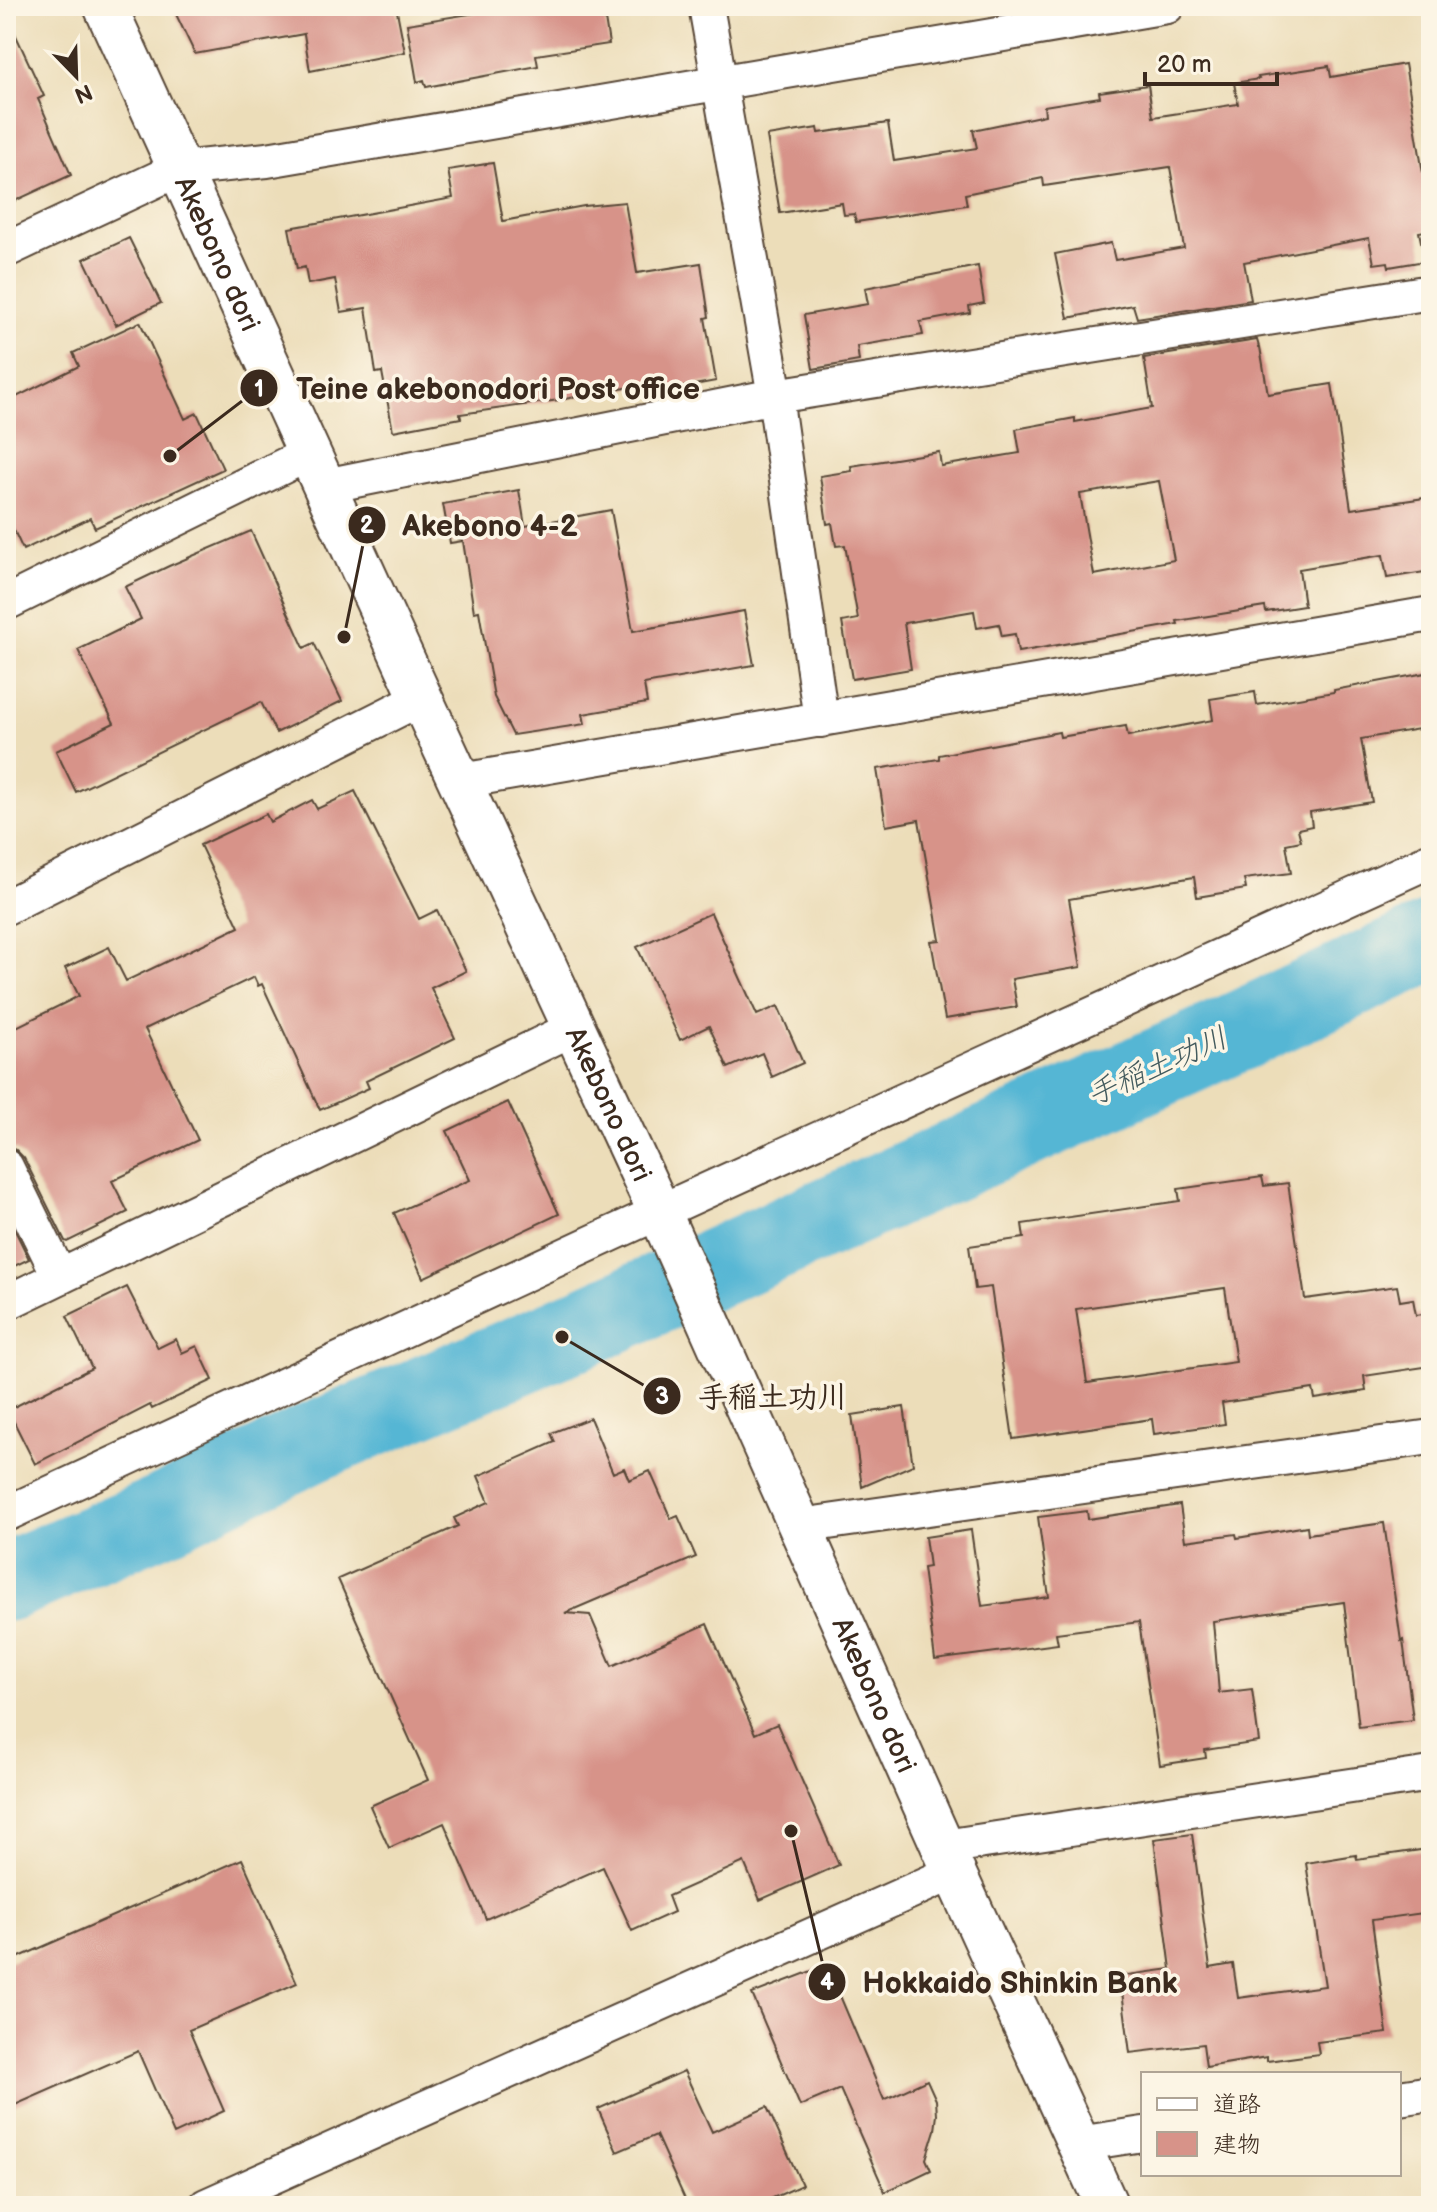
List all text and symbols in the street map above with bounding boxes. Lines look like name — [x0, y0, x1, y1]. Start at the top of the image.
north arrow — [36, 36, 116, 116]
scale bar — [1145, 36, 1277, 86]
text: 20 m — [1157, 50, 1212, 79]
text: N — [70, 77, 96, 109]
street label: Akebono dori — [167, 171, 266, 337]
callout: Teine akebonodori Post office — [239, 361, 716, 415]
text: Teine akebonodori Post office — [296, 372, 700, 408]
text: 1 — [254, 375, 264, 404]
callout: Akebono 4-2 — [347, 498, 594, 552]
text: Akebono 4-2 — [401, 509, 578, 545]
text: 2 — [360, 511, 375, 540]
water label: 手稲土功川 — [1082, 1020, 1233, 1114]
street label: Akebono dori — [558, 1022, 658, 1187]
callout: 手稲土功川 — [642, 1369, 864, 1423]
text: 手稲土功川 — [698, 1380, 848, 1416]
text: 3 — [655, 1382, 669, 1411]
street label: Akebono dori — [825, 1613, 923, 1778]
callout: Hokkaido Shinkin Bank — [807, 1955, 1194, 2009]
text: Hokkaido Shinkin Bank — [863, 1966, 1178, 2002]
text: 4 — [820, 1968, 834, 1997]
legend — [1141, 2072, 1401, 2176]
text: 道路 — [1213, 2090, 1261, 2119]
text: 建物 — [1213, 2130, 1261, 2159]

